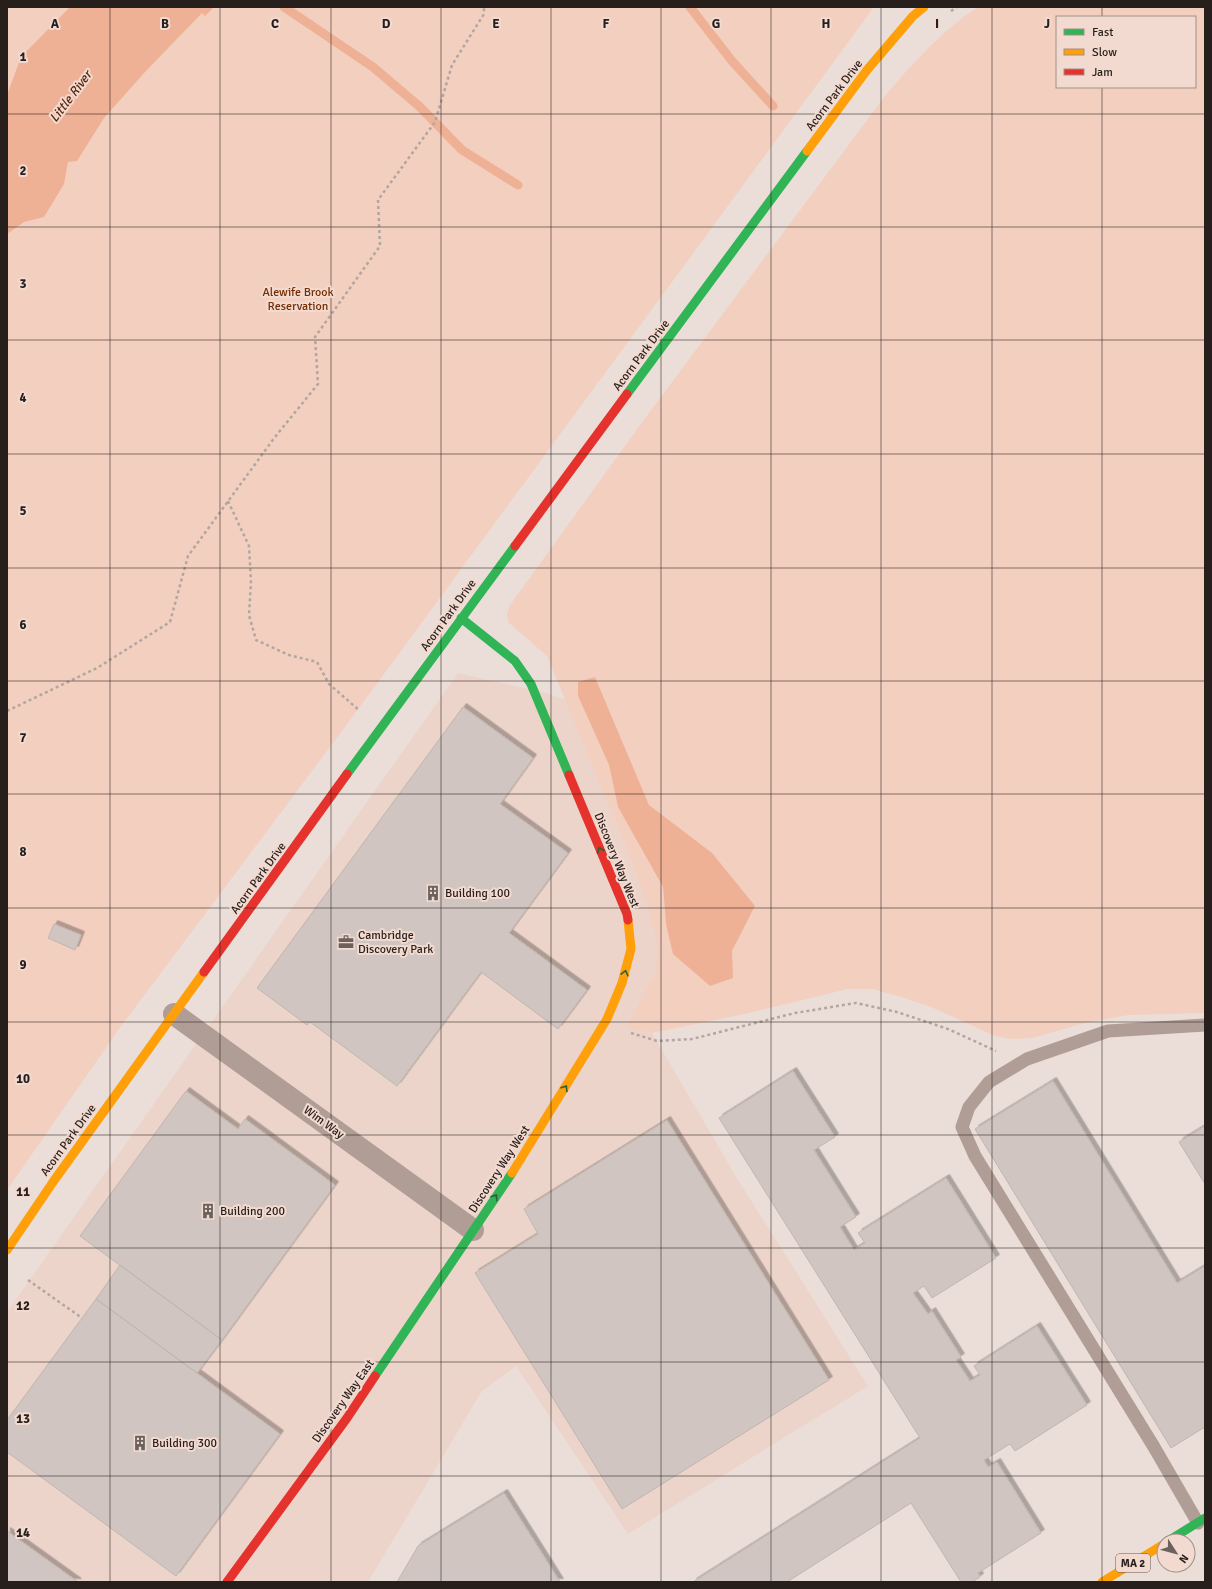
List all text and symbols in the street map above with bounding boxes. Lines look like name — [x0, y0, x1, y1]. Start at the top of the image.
text: A — [51, 16, 60, 32]
text: B — [161, 16, 169, 32]
text: C — [271, 16, 279, 32]
text: D — [382, 16, 391, 32]
text: E — [492, 16, 500, 32]
text: F — [603, 16, 610, 32]
text: G — [712, 16, 720, 32]
text: H — [822, 16, 830, 32]
text: I — [935, 16, 939, 32]
text: J — [1044, 16, 1050, 32]
legend — [1056, 16, 1196, 88]
text: Fast — [1092, 25, 1113, 40]
text: Slow — [1092, 45, 1117, 60]
text: 1 — [19, 49, 27, 65]
street label: Acorn Park Drive — [803, 57, 866, 134]
text: Jam — [1092, 65, 1113, 80]
water label: Little River — [46, 66, 97, 126]
text: 2 — [19, 163, 27, 179]
text: 3 — [19, 276, 27, 292]
park label: Alewife Brook Reservation — [263, 285, 333, 314]
street label: Acorn Park Drive — [610, 317, 673, 394]
text: 4 — [19, 390, 27, 406]
text: 5 — [19, 503, 27, 519]
street label: Acorn Park Drive — [417, 576, 480, 654]
text: 6 — [19, 617, 27, 633]
text: 7 — [19, 730, 27, 746]
street label: Discovery Way West — [591, 810, 642, 910]
street label: Acorn Park Drive — [227, 839, 290, 917]
text: 8 — [19, 844, 27, 860]
one-way arrow — [597, 846, 605, 853]
building icon: Building 100 — [424, 884, 442, 902]
place label: Building 100 — [445, 886, 510, 901]
place label: Cambridge Discovery Park — [358, 928, 433, 957]
office icon: Cambridge Discovery Park — [337, 933, 355, 951]
text: 9 — [19, 957, 27, 973]
one-way arrow — [620, 970, 629, 977]
text: 10 — [16, 1071, 30, 1087]
one-way arrow — [560, 1085, 568, 1092]
street label: Acorn Park Drive — [37, 1101, 100, 1179]
street label: Wim Way — [300, 1103, 347, 1143]
street label: Discovery Way West — [466, 1123, 533, 1216]
text: 11 — [16, 1184, 30, 1200]
one-way arrow — [490, 1195, 497, 1202]
building icon: Building 200 — [199, 1202, 217, 1220]
place label: Building 200 — [220, 1204, 285, 1219]
text: 12 — [16, 1298, 30, 1314]
street label: Discovery Way East — [309, 1357, 378, 1446]
text: 13 — [16, 1411, 30, 1427]
building icon: Building 300 — [131, 1434, 149, 1452]
place label: Building 300 — [152, 1436, 217, 1451]
text: 14 — [16, 1525, 30, 1541]
north arrow — [1156, 1533, 1196, 1573]
text: N — [1176, 1552, 1191, 1566]
road number: MA 2 — [1116, 1554, 1150, 1572]

